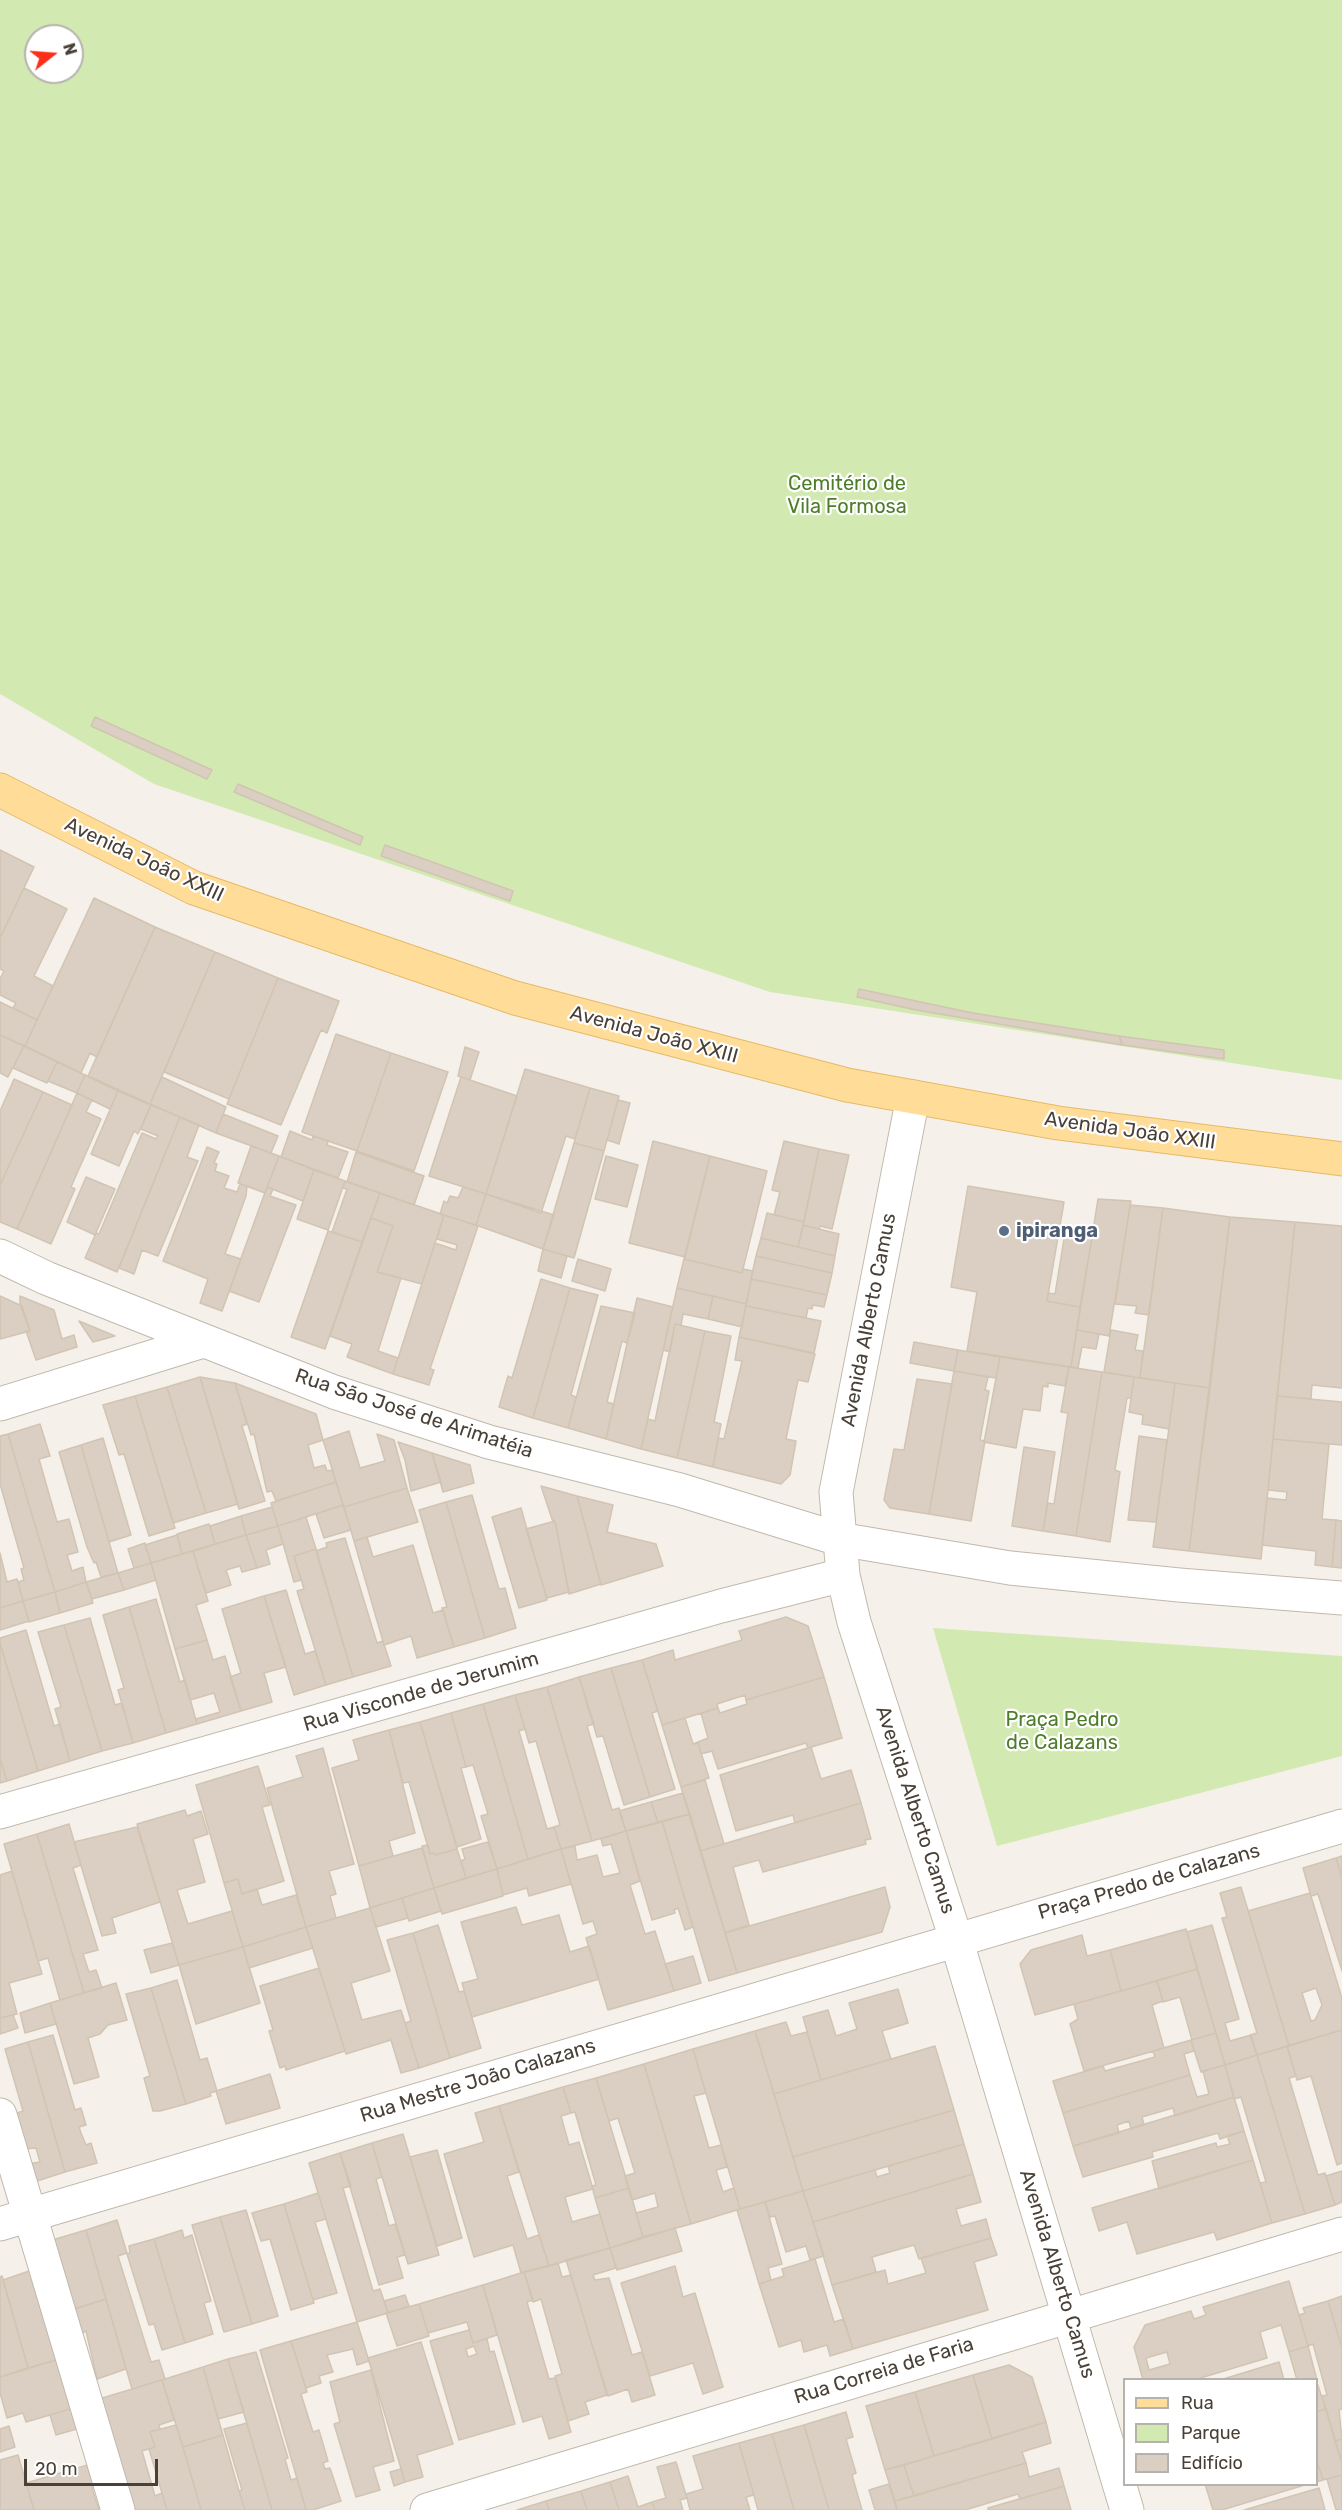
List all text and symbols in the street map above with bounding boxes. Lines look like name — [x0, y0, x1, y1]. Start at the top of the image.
north arrow — [24, 24, 84, 84]
text: N — [59, 41, 81, 57]
park label: Cemitério de Vila Formosa — [787, 472, 907, 519]
street label: Avenida João XXIII — [61, 813, 227, 907]
street label: Avenida João XXIII — [567, 1001, 741, 1069]
street label: Avenida João XXIII — [1043, 1107, 1217, 1155]
street label: Avenida Alberto Camus — [837, 1211, 901, 1429]
place label: ipiranga — [1016, 1219, 1098, 1243]
marker: ipiranga — [997, 1224, 1011, 1238]
street label: Rua São José de Arimatéia — [292, 1364, 536, 1464]
street label: Rua Visconde de Jerumim — [301, 1647, 541, 1737]
street label: Avenida Alberto Camus — [870, 1703, 960, 1917]
park label: Praça Pedro de Calazans — [1006, 1708, 1118, 1755]
street label: Praça Predo de Calazans — [1035, 1839, 1263, 1925]
street label: Rua Mestre João Calazans — [357, 2034, 599, 2128]
street label: Avenida Alberto Camus — [1014, 2167, 1100, 2381]
street label: Rua Correia de Faria — [791, 2332, 977, 2410]
legend — [1123, 2378, 1318, 2486]
text: Rua — [1181, 2392, 1214, 2414]
text: Parque — [1181, 2422, 1241, 2444]
scale bar — [27, 2447, 160, 2485]
text: Edifício — [1181, 2452, 1243, 2474]
text: 20 m — [35, 2458, 77, 2480]

